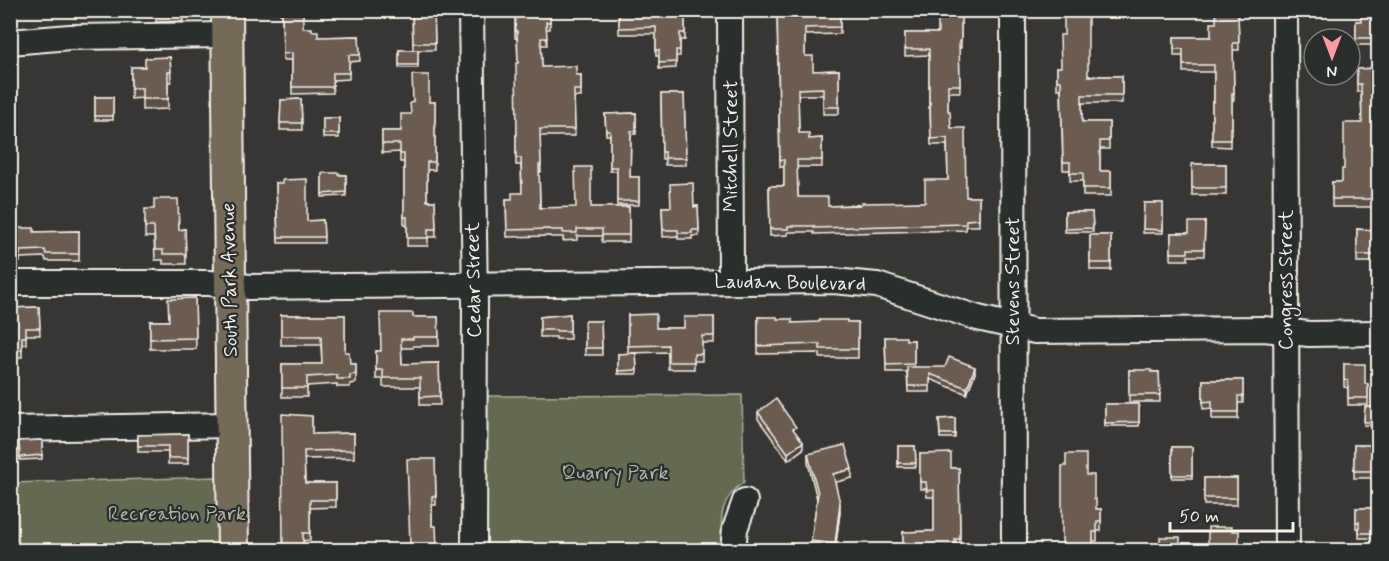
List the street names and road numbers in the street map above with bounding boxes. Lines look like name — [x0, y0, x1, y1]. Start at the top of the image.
street label: Mitchell Street — [718, 80, 745, 212]
street label: South Park Avenue — [215, 203, 245, 357]
street label: Congress Street — [1273, 209, 1301, 350]
street label: Stevens Street — [1000, 217, 1027, 345]
street label: Cedar Street — [459, 222, 489, 338]
street label: Laudan Boulevard — [714, 268, 866, 298]

